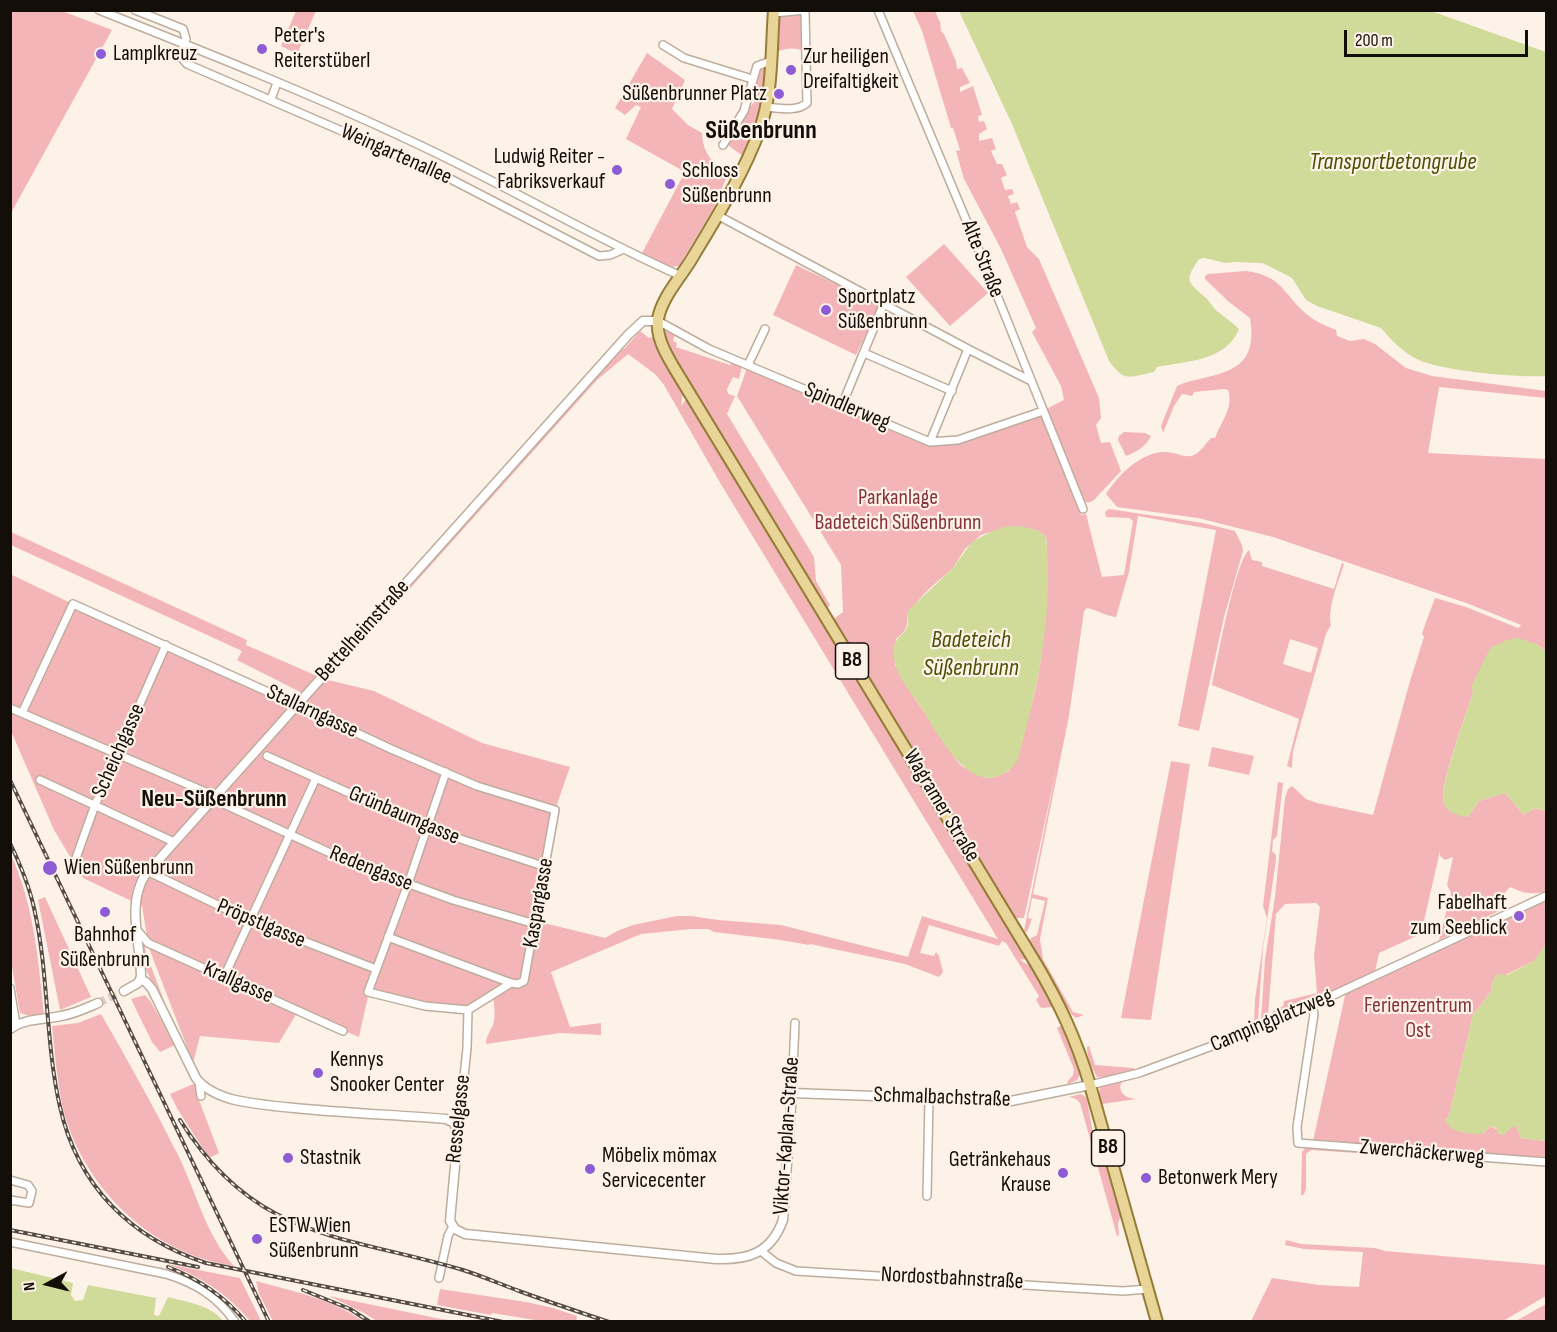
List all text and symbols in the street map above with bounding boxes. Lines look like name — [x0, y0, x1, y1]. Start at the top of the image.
scale bar — [1347, 18, 1532, 56]
place label: Peter's Reiterstüberl — [274, 23, 370, 74]
text: 200 m — [1355, 30, 1393, 51]
place label: Lamplkreuz — [113, 41, 197, 67]
marker: Peter's Reiterstüberl — [255, 42, 269, 56]
place label: Zur heiligen Dreifaltigkeit — [803, 44, 899, 96]
marker: Lamplkreuz — [94, 47, 108, 61]
marker: Zur heiligen Dreifaltigkeit — [784, 63, 798, 77]
place label: Süßenbrunner Platz — [622, 81, 767, 107]
marker: Süßenbrunner Platz — [772, 87, 786, 101]
district label: Süßenbrunn — [705, 115, 817, 147]
street label: Weingartenallee — [336, 119, 456, 191]
place label: Ludwig Reiter - Fabriksverkauf — [494, 144, 605, 196]
water label: Transportbetongrube — [1309, 149, 1477, 177]
place label: Schloss Süßenbrunn — [682, 158, 772, 210]
marker: Ludwig Reiter - Fabriksverkauf — [610, 163, 624, 177]
marker: Schloss Süßenbrunn — [663, 177, 677, 191]
street label: Alte Straße — [955, 216, 1009, 302]
place label: Sportplatz Süßenbrunn — [838, 284, 928, 336]
marker: Sportplatz Süßenbrunn — [819, 303, 833, 317]
street label: Spindlerweg — [800, 377, 894, 437]
park label: Parkanlage Badeteich Süßenbrunn — [814, 485, 982, 536]
street label: Bettelheimstraße — [310, 574, 416, 688]
water label: Badeteich Süßenbrunn — [923, 627, 1019, 683]
road number: B8 — [836, 643, 868, 679]
street label: Stallarngasse — [262, 679, 362, 745]
street label: Scheichgasse — [87, 700, 151, 802]
street label: Wagramer Straße — [897, 745, 985, 867]
street label: Grünbaumgasse — [344, 781, 464, 851]
district label: Neu-Süßenbrunn — [141, 786, 287, 814]
street label: Redengasse — [325, 840, 417, 898]
place label: Wien Süßenbrunn — [64, 855, 194, 881]
street label: Kaspargasse — [518, 856, 560, 950]
marker: Wien Süßenbrunn — [41, 859, 59, 877]
place label: Fabelhaft zum Seeblick — [1410, 890, 1507, 942]
street label: Pröpstlgasse — [213, 894, 309, 954]
marker: Bahnhof Süßenbrunn — [98, 905, 112, 919]
marker: Fabelhaft zum Seeblick — [1512, 909, 1526, 923]
place label: Bahnhof Süßenbrunn — [60, 922, 150, 974]
street label: Krallgasse — [199, 956, 277, 1010]
street label: Campingplatzweg — [1207, 983, 1337, 1059]
park label: Ferienzentrum Ost — [1364, 993, 1472, 1044]
place label: Kennys Snooker Center — [330, 1047, 444, 1098]
street label: Viktor-Kaplan-Straße — [768, 1056, 806, 1216]
marker: Kennys Snooker Center — [311, 1066, 325, 1080]
street label: Resselgasse — [441, 1074, 477, 1164]
street label: Schmalbachstraße — [873, 1082, 1011, 1114]
road number: B8 — [1092, 1130, 1124, 1166]
street label: Zwerchäckerweg — [1359, 1134, 1485, 1172]
place label: Möbelix mömax Servicecenter — [602, 1143, 717, 1194]
place label: Stastnik — [300, 1145, 361, 1171]
place label: Getränkehaus Krause — [949, 1147, 1051, 1198]
marker: Stastnik — [281, 1151, 295, 1165]
marker: Möbelix mömax Servicecenter — [583, 1162, 597, 1176]
place label: Betonwerk Mery — [1158, 1165, 1278, 1191]
marker: Getränkehaus Krause — [1056, 1166, 1070, 1180]
marker: Betonwerk Mery — [1139, 1171, 1153, 1185]
place label: ESTW Wien Süßenbrunn — [269, 1213, 359, 1264]
marker: ESTW Wien Süßenbrunn — [250, 1232, 264, 1246]
north arrow — [18, 1254, 78, 1314]
street label: Nordostbahnstraße — [880, 1262, 1024, 1296]
text: N — [20, 1281, 40, 1292]

